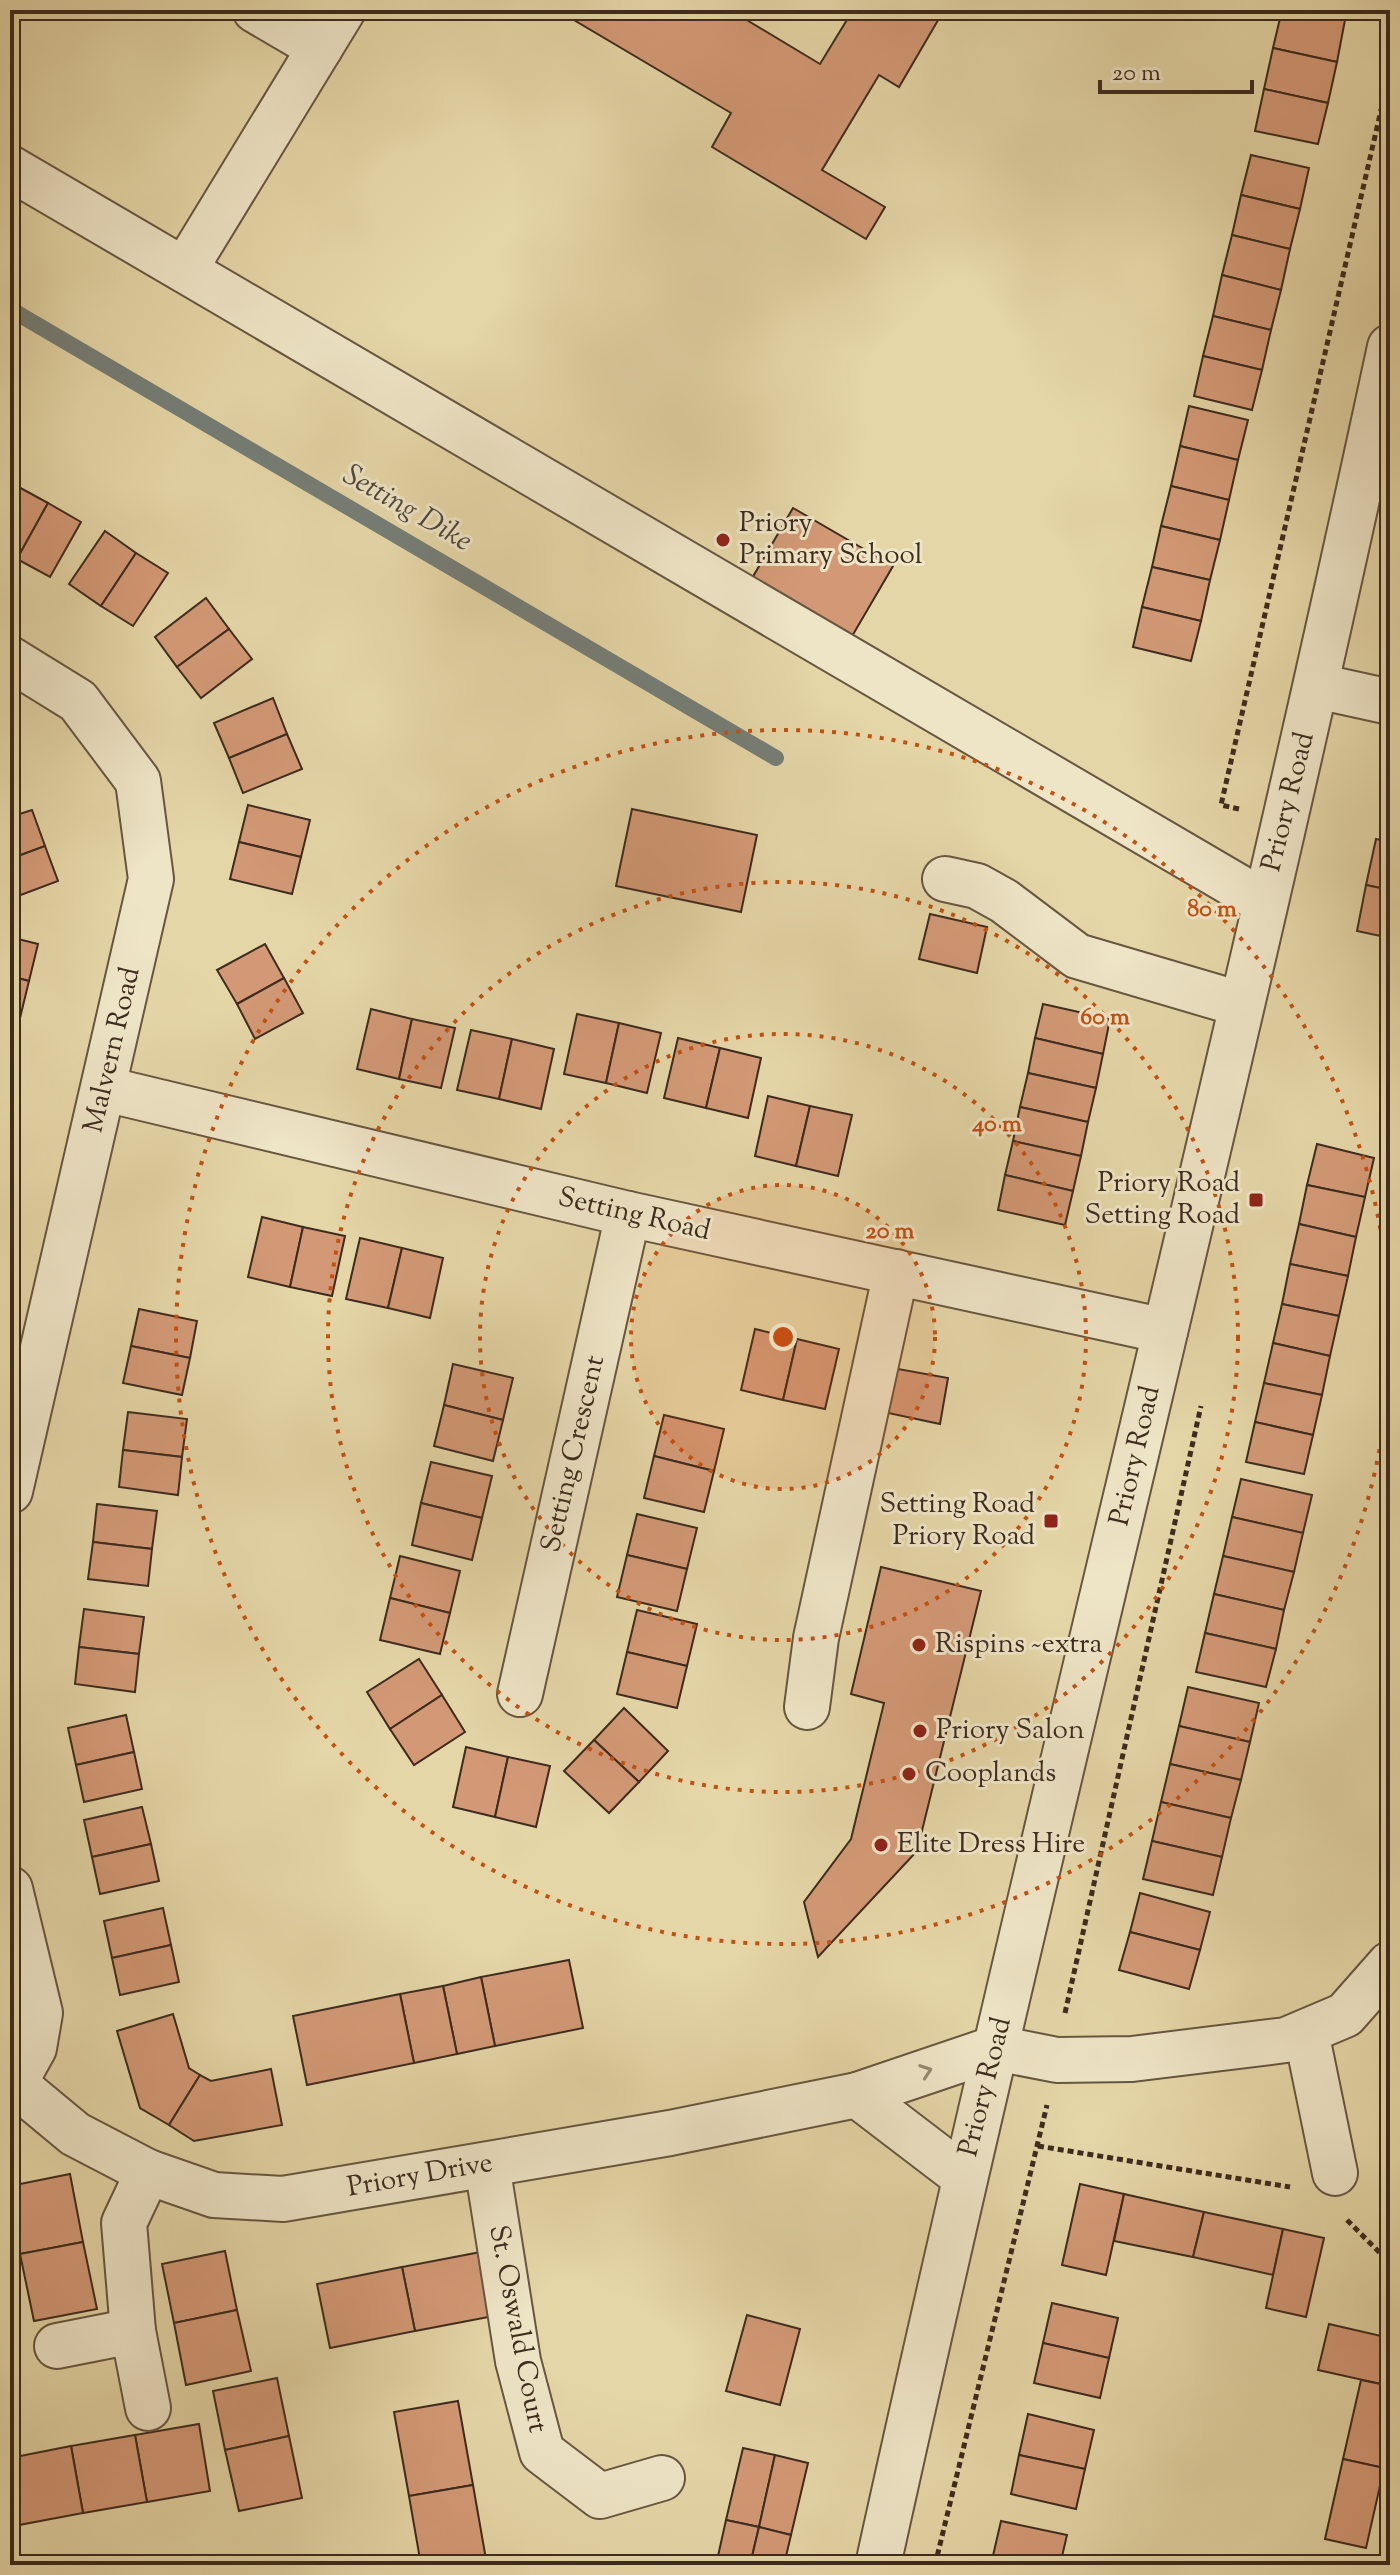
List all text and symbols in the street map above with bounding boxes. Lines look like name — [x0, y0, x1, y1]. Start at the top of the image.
scale bar — [1100, 44, 1252, 94]
text: 20 m — [1112, 57, 1161, 91]
water label: Setting Dike — [334, 455, 480, 563]
place label: Priory Primary School — [739, 504, 923, 576]
marker: Priory Primary School — [714, 531, 732, 549]
street label: Priory Road — [1252, 728, 1326, 876]
text: 80 m — [1187, 893, 1237, 927]
street label: Malvern Road — [75, 963, 152, 1137]
text: 60 m — [1080, 1001, 1130, 1035]
text: 40 m — [971, 1108, 1022, 1142]
place label: Priory Road Setting Road — [1084, 1164, 1240, 1236]
street label: Setting Road — [554, 1178, 714, 1252]
marker: Priory Road Setting Road — [1247, 1191, 1265, 1209]
text: 20 m — [866, 1215, 915, 1249]
centre of rings — [769, 1323, 797, 1351]
street label: Setting Crescent — [532, 1351, 616, 1556]
street label: Priory Road — [1100, 1382, 1172, 1530]
place label: Setting Road Priory Road — [879, 1485, 1035, 1557]
marker: Setting Road Priory Road — [1042, 1512, 1060, 1530]
place label: Rispins ~extra — [935, 1625, 1103, 1665]
marker: Rispins ~extra — [910, 1636, 928, 1654]
place label: Priory Salon — [936, 1711, 1084, 1751]
marker: Priory Salon — [911, 1722, 929, 1740]
place label: Cooplands — [925, 1754, 1056, 1794]
marker: Cooplands — [900, 1765, 918, 1783]
place label: Elite Dress Hire — [897, 1825, 1085, 1865]
marker: Elite Dress Hire — [872, 1836, 890, 1854]
street label: Priory Road — [949, 2013, 1023, 2161]
one-way arrow — [919, 2065, 933, 2081]
street label: Priory Drive — [344, 2144, 496, 2208]
street label: St. Oswald Court — [477, 2222, 557, 2437]

